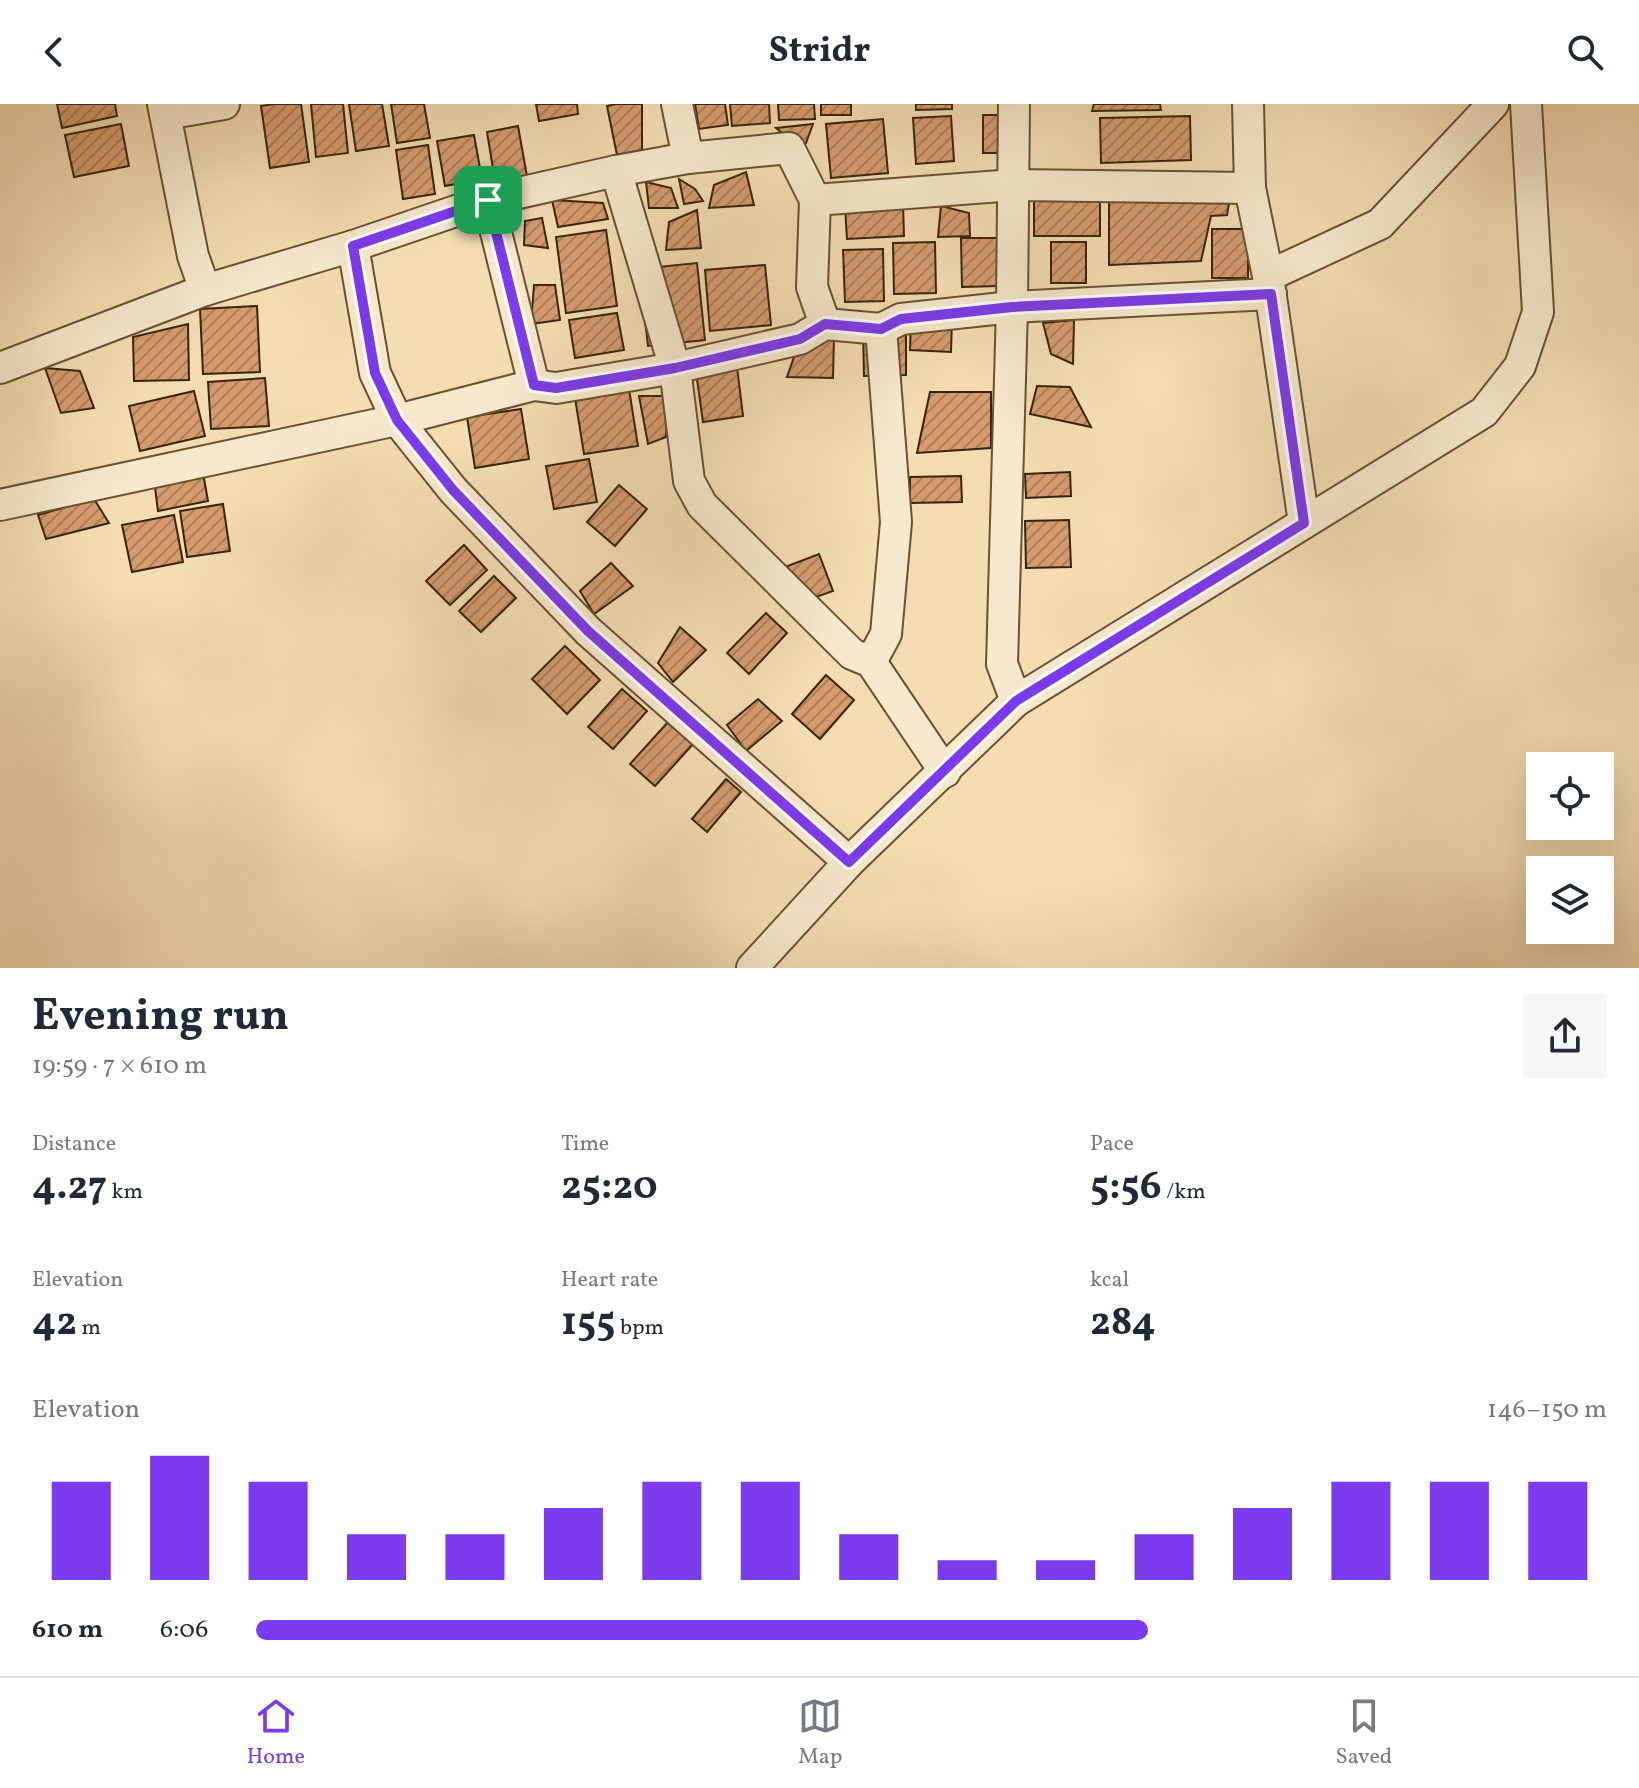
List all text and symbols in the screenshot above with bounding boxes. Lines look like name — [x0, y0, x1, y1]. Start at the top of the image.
text: Stridr — [769, 27, 870, 77]
icon: back — [32, 30, 76, 74]
icon: search — [1563, 30, 1607, 74]
pin — [454, 166, 522, 234]
icon: arrive — [466, 178, 510, 222]
map controls — [1526, 752, 1614, 944]
button: locate — [1526, 752, 1614, 840]
button: layers — [1526, 856, 1614, 944]
text: Evening run — [32, 987, 289, 1048]
button: share — [1523, 994, 1607, 1078]
text: 19:59 · 7 × 610 m — [32, 1048, 207, 1084]
text: Distance — [32, 1129, 116, 1160]
text: Time — [561, 1129, 609, 1160]
text: Pace — [1090, 1129, 1134, 1160]
text: 4.27 — [32, 1160, 107, 1216]
text: 25:20 — [561, 1160, 658, 1216]
text: 5:56 — [1090, 1160, 1162, 1216]
text: km — [107, 1177, 143, 1208]
text: /km — [1162, 1177, 1206, 1208]
text: Elevation — [32, 1265, 123, 1296]
text: Heart rate — [561, 1265, 658, 1296]
text: kcal — [1090, 1265, 1129, 1296]
text: 42 — [32, 1296, 77, 1352]
text: 155 — [561, 1296, 616, 1352]
text: 284 — [1090, 1296, 1156, 1352]
text: m — [77, 1313, 101, 1344]
text: bpm — [616, 1313, 664, 1344]
text: Elevation — [32, 1392, 140, 1428]
text: 146–150 m — [1487, 1392, 1607, 1428]
text: 610 m — [32, 1612, 103, 1648]
text: 6:06 — [160, 1612, 208, 1648]
tab: Home — [247, 1694, 305, 1773]
tab: Map — [798, 1694, 842, 1773]
tab: Saved — [1336, 1694, 1392, 1773]

